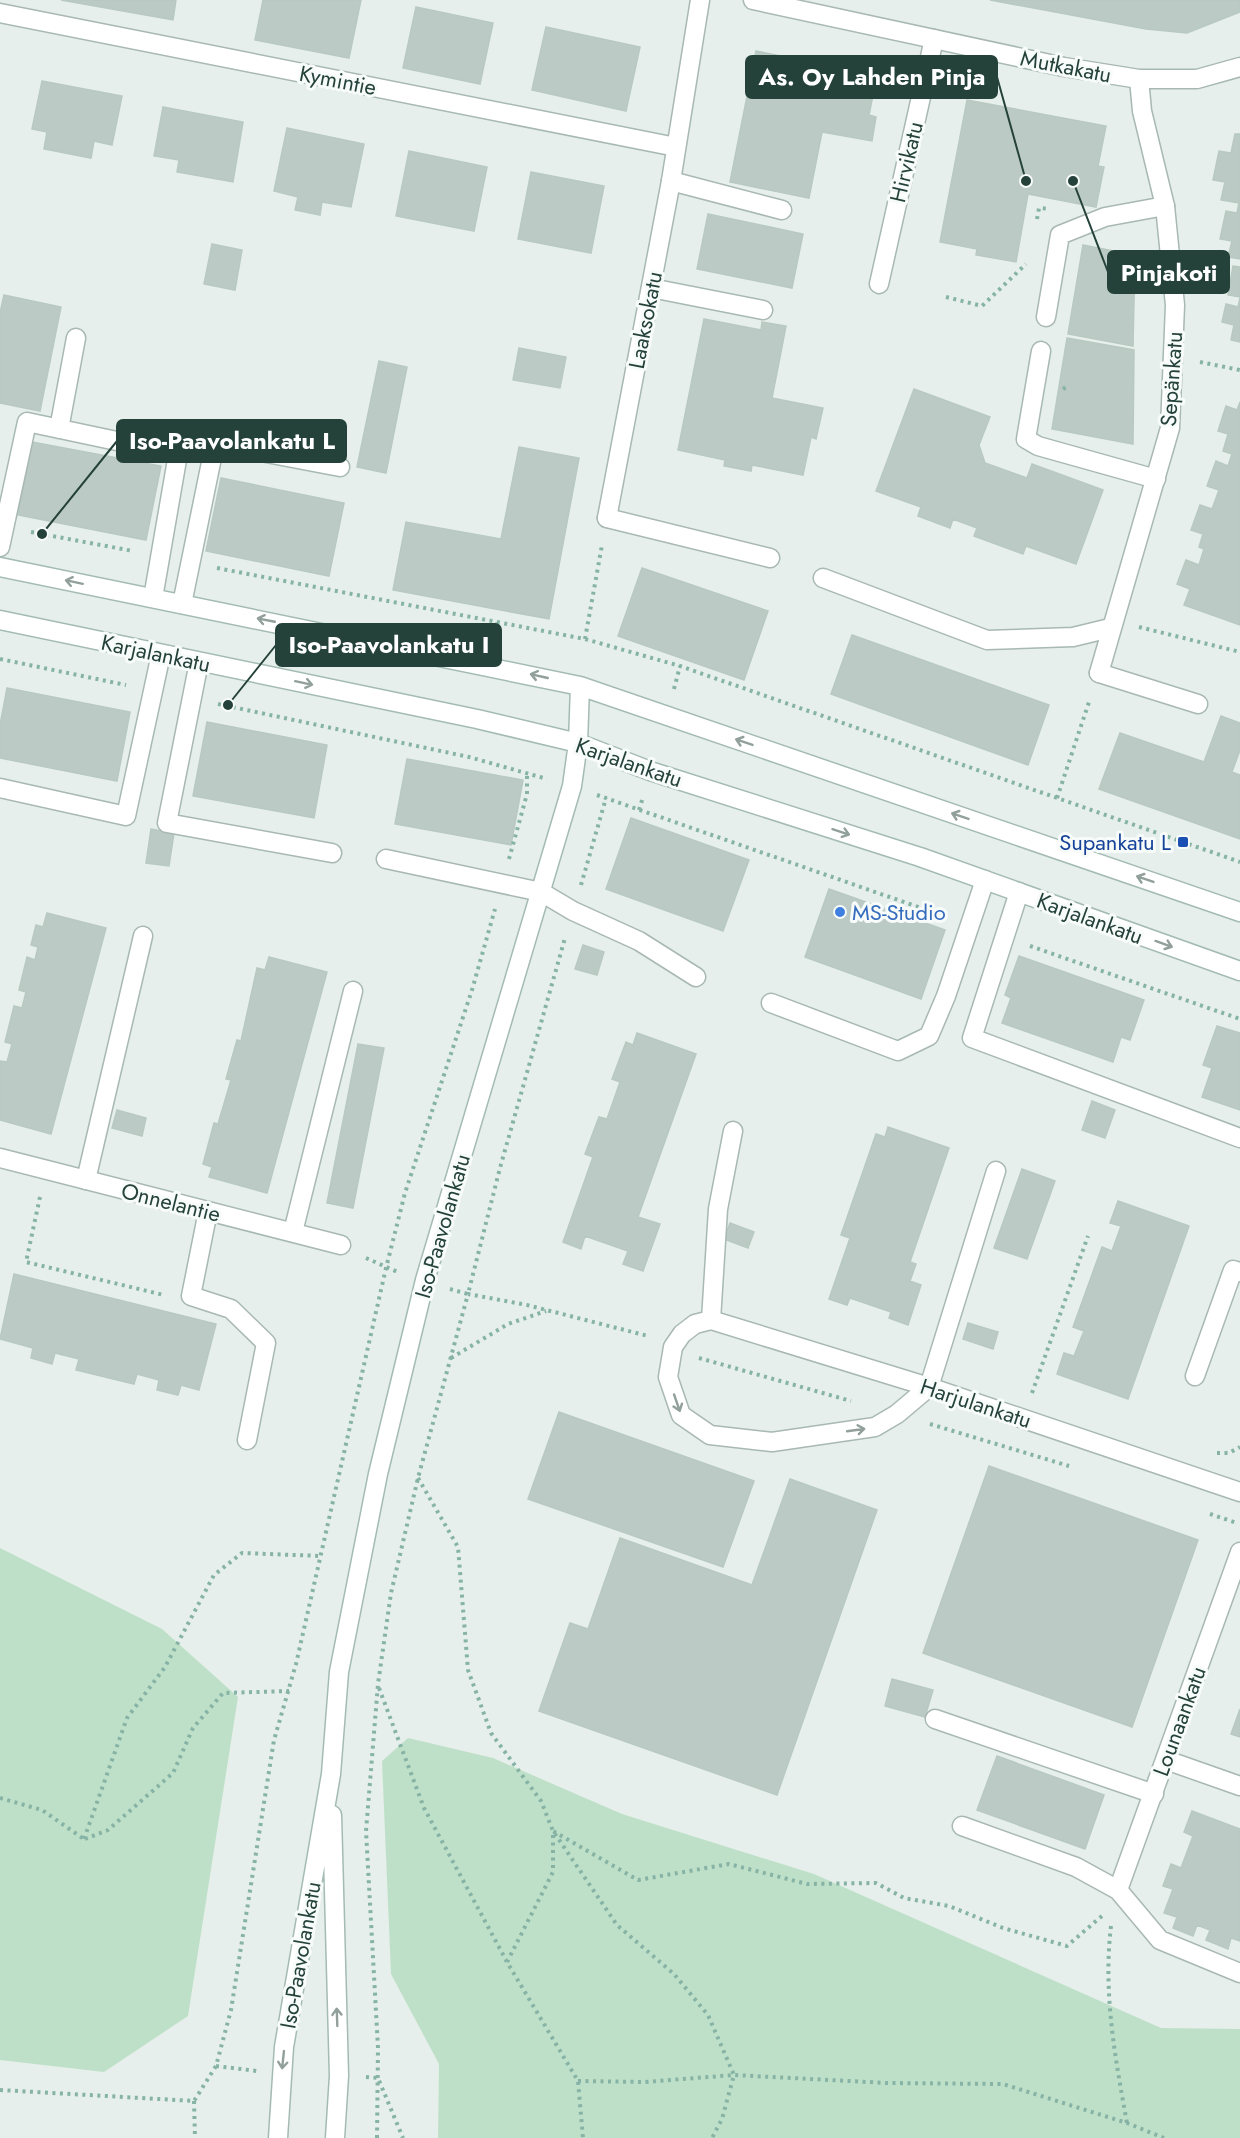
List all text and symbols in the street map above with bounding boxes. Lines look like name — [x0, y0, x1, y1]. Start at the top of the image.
street label: Mutkakatu — [1018, 42, 1114, 90]
callout: As. Oy Lahden Pinja — [746, 56, 997, 98]
street label: Kymintie — [297, 57, 379, 103]
text: As. Oy Lahden Pinja — [758, 59, 985, 94]
street label: Hirvikatu — [881, 118, 931, 206]
callout: Pinjakoti — [1108, 251, 1229, 293]
text: Pinjakoti — [1121, 255, 1217, 290]
street label: Laaksokatu — [620, 268, 670, 372]
street label: Sepänkatu — [1152, 330, 1190, 428]
callout: Iso-Paavolankatu L — [117, 420, 346, 462]
text: Iso-Paavolankatu L — [129, 423, 335, 458]
one-way arrow — [65, 576, 85, 587]
one-way arrow — [256, 614, 276, 625]
callout: Iso-Paavolankatu I — [276, 624, 501, 666]
street label: Karjalankatu — [98, 626, 214, 680]
text: Iso-Paavolankatu I — [289, 627, 489, 662]
one-way arrow — [530, 670, 549, 682]
one-way arrow — [294, 678, 313, 690]
street label: Karjalankatu — [571, 729, 687, 795]
one-way arrow — [735, 736, 754, 747]
one-way arrow — [951, 810, 970, 821]
place label: Supankatu L — [1059, 826, 1171, 858]
one-way arrow — [831, 827, 850, 838]
marker: Supankatu L — [1176, 835, 1190, 849]
one-way arrow — [1136, 873, 1155, 884]
street label: Karjalankatu — [1032, 884, 1148, 952]
place label: MS-Studio — [852, 896, 946, 928]
marker: MS-Studio — [833, 905, 847, 919]
one-way arrow — [1154, 939, 1173, 950]
street label: Iso-Paavolankatu — [406, 1150, 478, 1302]
street label: Onnelantie — [118, 1174, 224, 1230]
street label: Harjulankatu — [916, 1370, 1036, 1436]
one-way arrow — [673, 1393, 684, 1412]
one-way arrow — [846, 1425, 866, 1436]
street label: Lounaankatu — [1144, 1662, 1214, 1780]
street label: Iso-Paavolankatu — [271, 1879, 329, 2031]
one-way arrow — [332, 2007, 343, 2027]
one-way arrow — [277, 2049, 288, 2069]

